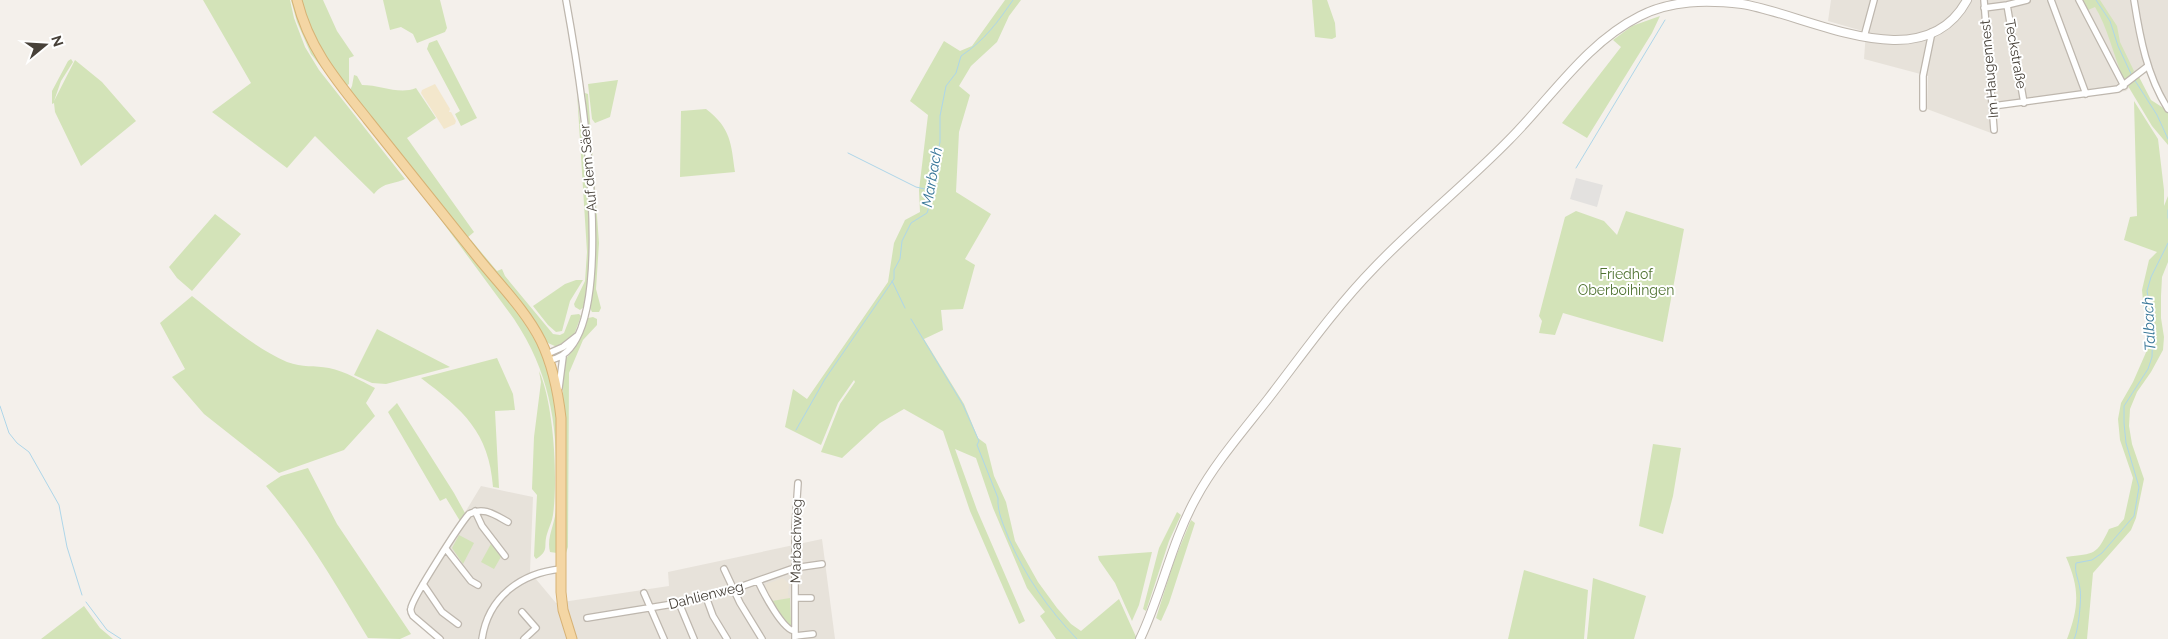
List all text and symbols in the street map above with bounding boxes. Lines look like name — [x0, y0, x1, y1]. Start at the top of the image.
street label: Teckstraße — [2002, 18, 2030, 90]
street label: Im Haugennest — [1977, 19, 2001, 119]
north arrow — [20, 20, 70, 70]
text: N — [48, 33, 67, 49]
street label: Auf dem Säer — [576, 123, 600, 213]
water label: Marbach — [918, 146, 946, 208]
park label: Friedhof Oberboihingen — [1578, 266, 1674, 298]
water label: Talbach — [2139, 296, 2159, 352]
street label: Marbachweg — [787, 499, 805, 583]
street label: Dahlienweg — [667, 578, 745, 612]

